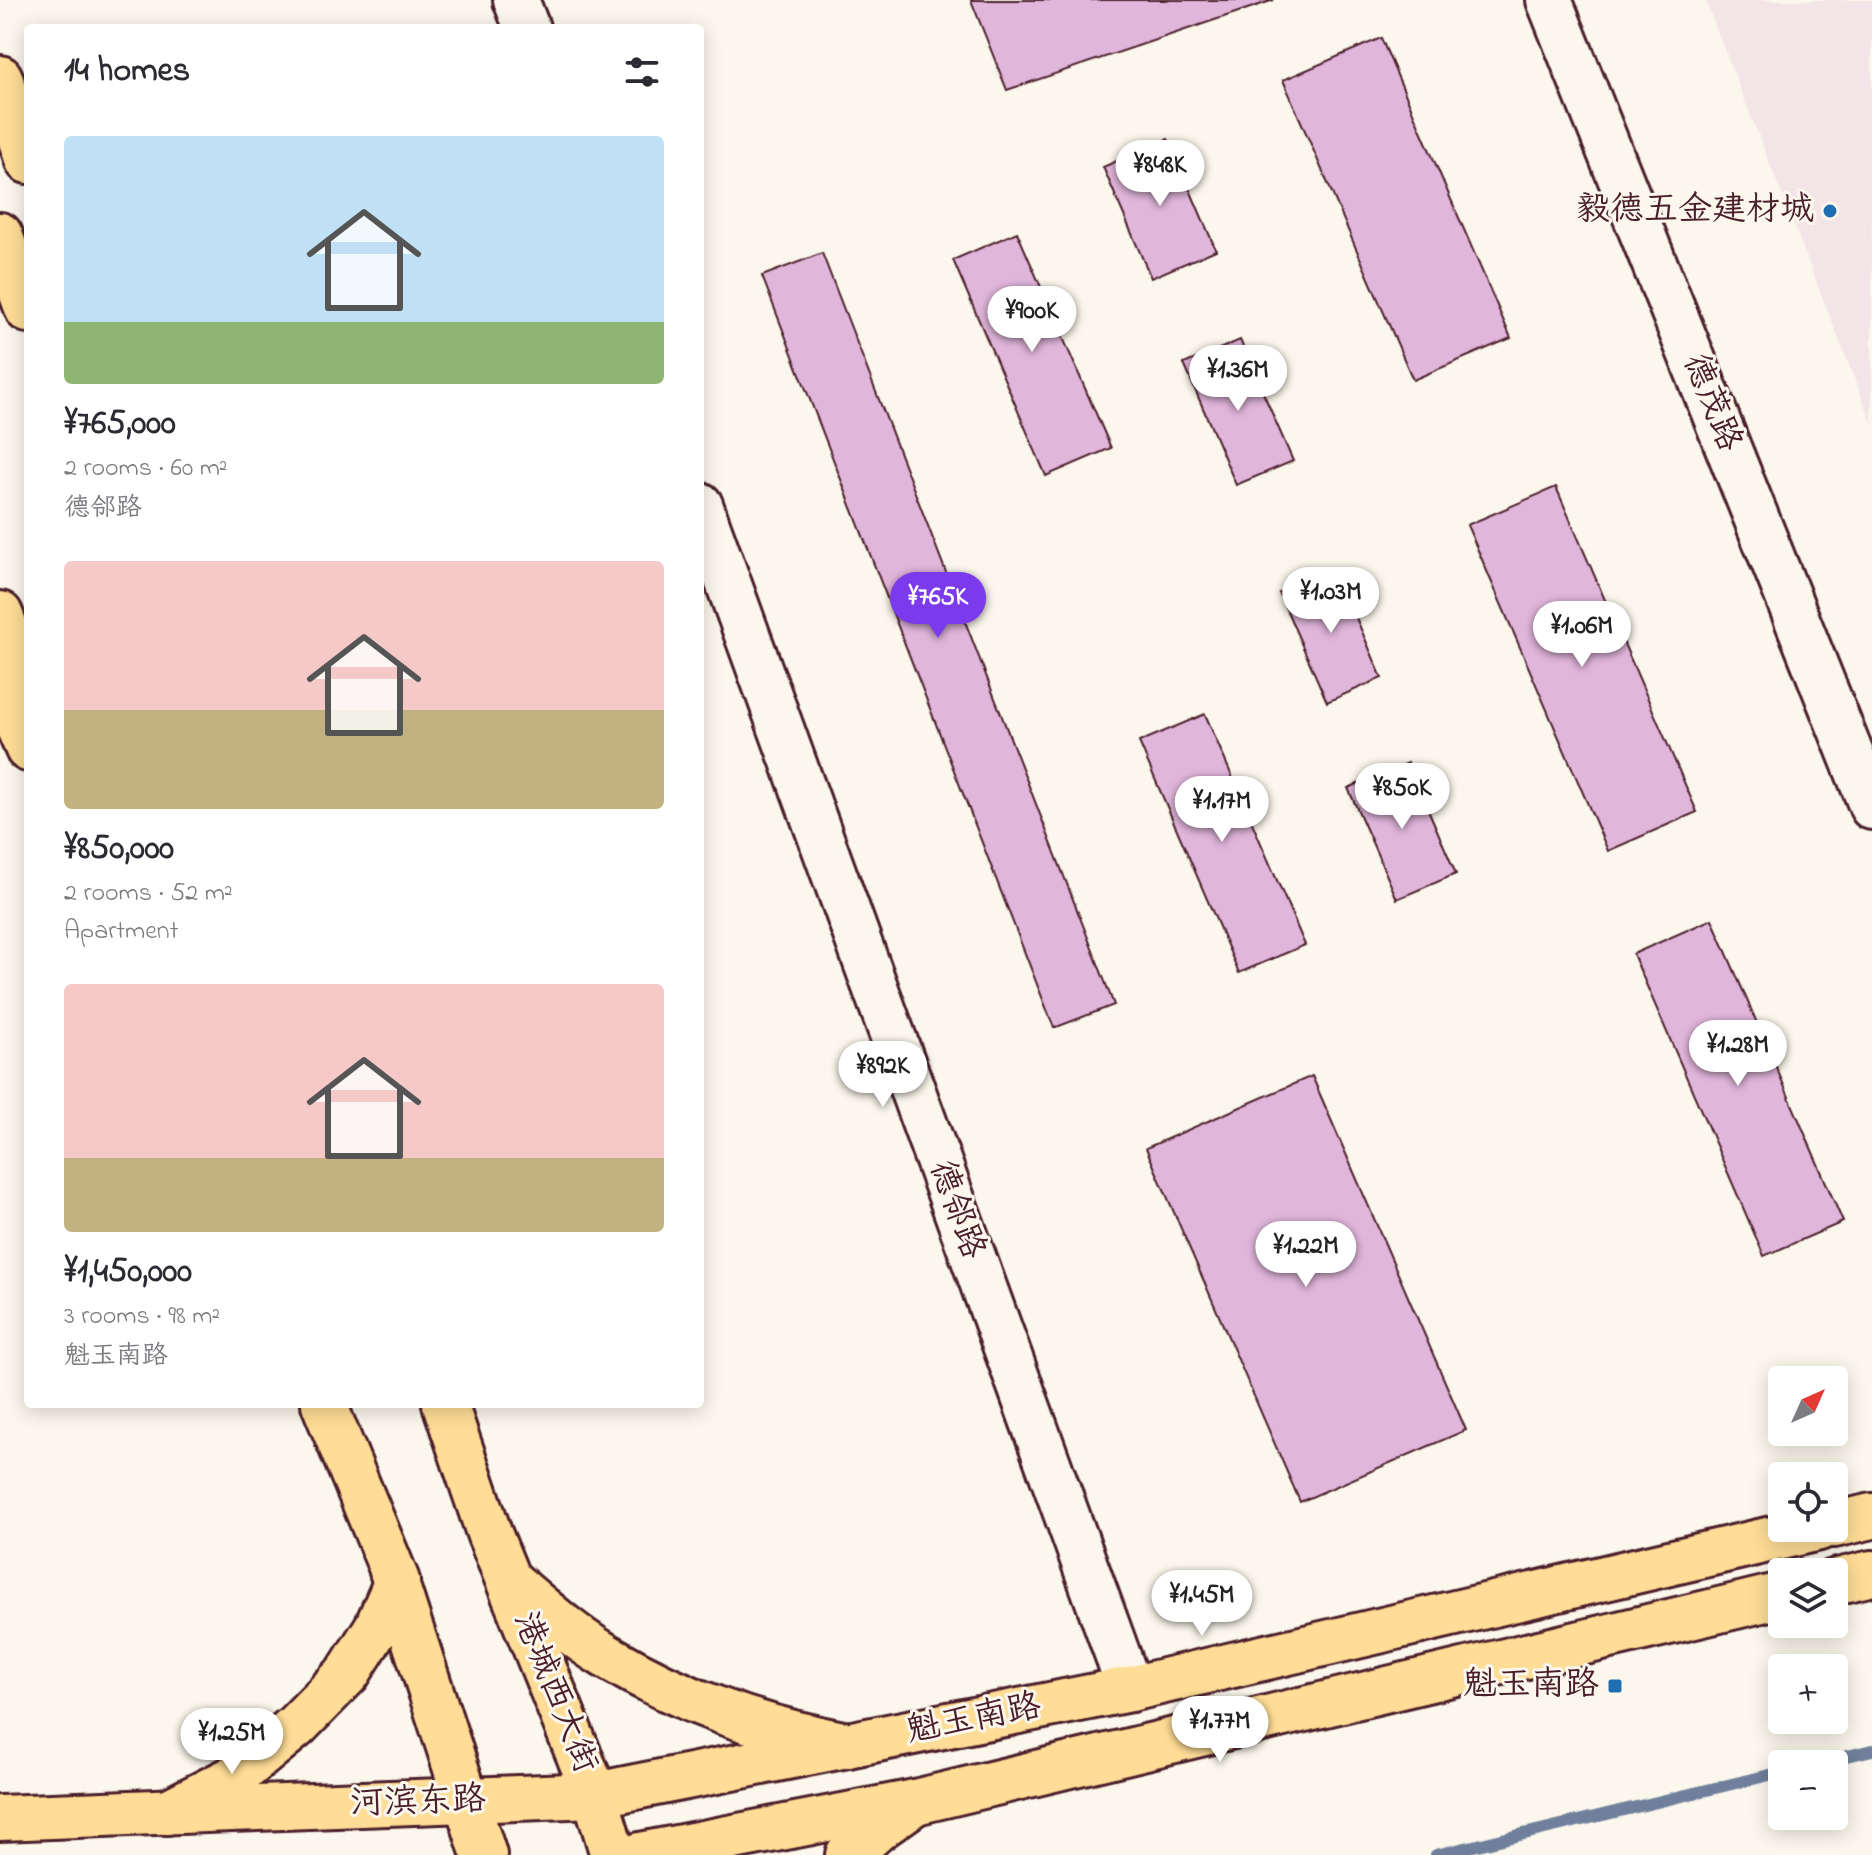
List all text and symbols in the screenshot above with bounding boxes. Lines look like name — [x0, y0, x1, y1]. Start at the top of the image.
text: 14 homes — [64, 47, 190, 97]
icon: filters — [620, 50, 664, 94]
pin: ¥848K — [1104, 140, 1216, 208]
text: ¥848K — [1134, 147, 1186, 185]
place label: 毅德五金建材城 — [1576, 186, 1814, 236]
icon: home — [292, 188, 436, 332]
marker: 毅德五金建材城 — [1821, 202, 1839, 220]
pin: ¥900K — [976, 286, 1088, 354]
text: ¥900K — [1005, 293, 1059, 331]
pin: ¥1.36M — [1173, 345, 1303, 413]
street label: 德茂路 — [1669, 346, 1753, 460]
text: ¥1.36M — [1207, 352, 1269, 390]
text: ¥765,000 — [64, 400, 176, 450]
text: 2 rooms · 60 m² — [64, 450, 228, 488]
text: 德邻路 — [64, 490, 142, 528]
pin: ¥1.03M — [1266, 567, 1396, 635]
pin: ¥765K — [882, 572, 994, 640]
text: ¥1.03M — [1300, 574, 1362, 612]
text: ¥765K — [908, 579, 968, 617]
pin: ¥1.06M — [1517, 601, 1647, 669]
text: ¥1.06M — [1551, 608, 1613, 646]
icon: home — [292, 613, 436, 757]
pin: ¥850K — [1346, 763, 1458, 831]
text: ¥850K — [1373, 770, 1431, 808]
pin: ¥1.17M — [1157, 776, 1287, 844]
text: ¥1.17M — [1193, 783, 1251, 821]
text: ¥850,000 — [64, 825, 174, 875]
text: 2 rooms · 52 m² — [64, 875, 233, 913]
text: Apartment — [64, 913, 178, 951]
pin: ¥1.28M — [1673, 1020, 1803, 1088]
text: ¥1.28M — [1707, 1027, 1769, 1065]
icon: home — [292, 1036, 436, 1180]
pin: ¥892K — [827, 1041, 939, 1109]
text: ¥892K — [856, 1048, 910, 1086]
street label: 德邻路 — [915, 1154, 997, 1266]
pin: ¥1.22M — [1241, 1221, 1371, 1289]
text: ¥1.22M — [1273, 1228, 1339, 1266]
text: ¥1,450,000 — [64, 1248, 192, 1298]
text: 3 rooms · 98 m² — [64, 1298, 220, 1336]
text: 魁玉南路 — [64, 1338, 168, 1376]
north arrow — [1768, 1366, 1848, 1446]
map controls — [1768, 1366, 1848, 1830]
button: locate — [1768, 1462, 1848, 1542]
button: layers — [1768, 1558, 1848, 1638]
pin: ¥1.45M — [1137, 1570, 1267, 1638]
text: ¥1.45M — [1169, 1577, 1235, 1615]
street label: 港城西大街 — [499, 1605, 609, 1781]
button: + — [1768, 1654, 1848, 1734]
place label: 魁玉南路 — [1463, 1661, 1599, 1711]
marker: 魁玉南路 — [1606, 1677, 1624, 1695]
street label: 魁玉南路 — [902, 1682, 1046, 1758]
pin: ¥1.77M — [1155, 1696, 1285, 1764]
text: ¥1.77M — [1190, 1703, 1250, 1741]
pin: ¥1.25M — [167, 1708, 297, 1776]
text: ¥1.25M — [198, 1715, 266, 1753]
button: − — [1768, 1750, 1848, 1830]
street label: 河滨东路 — [349, 1776, 487, 1830]

